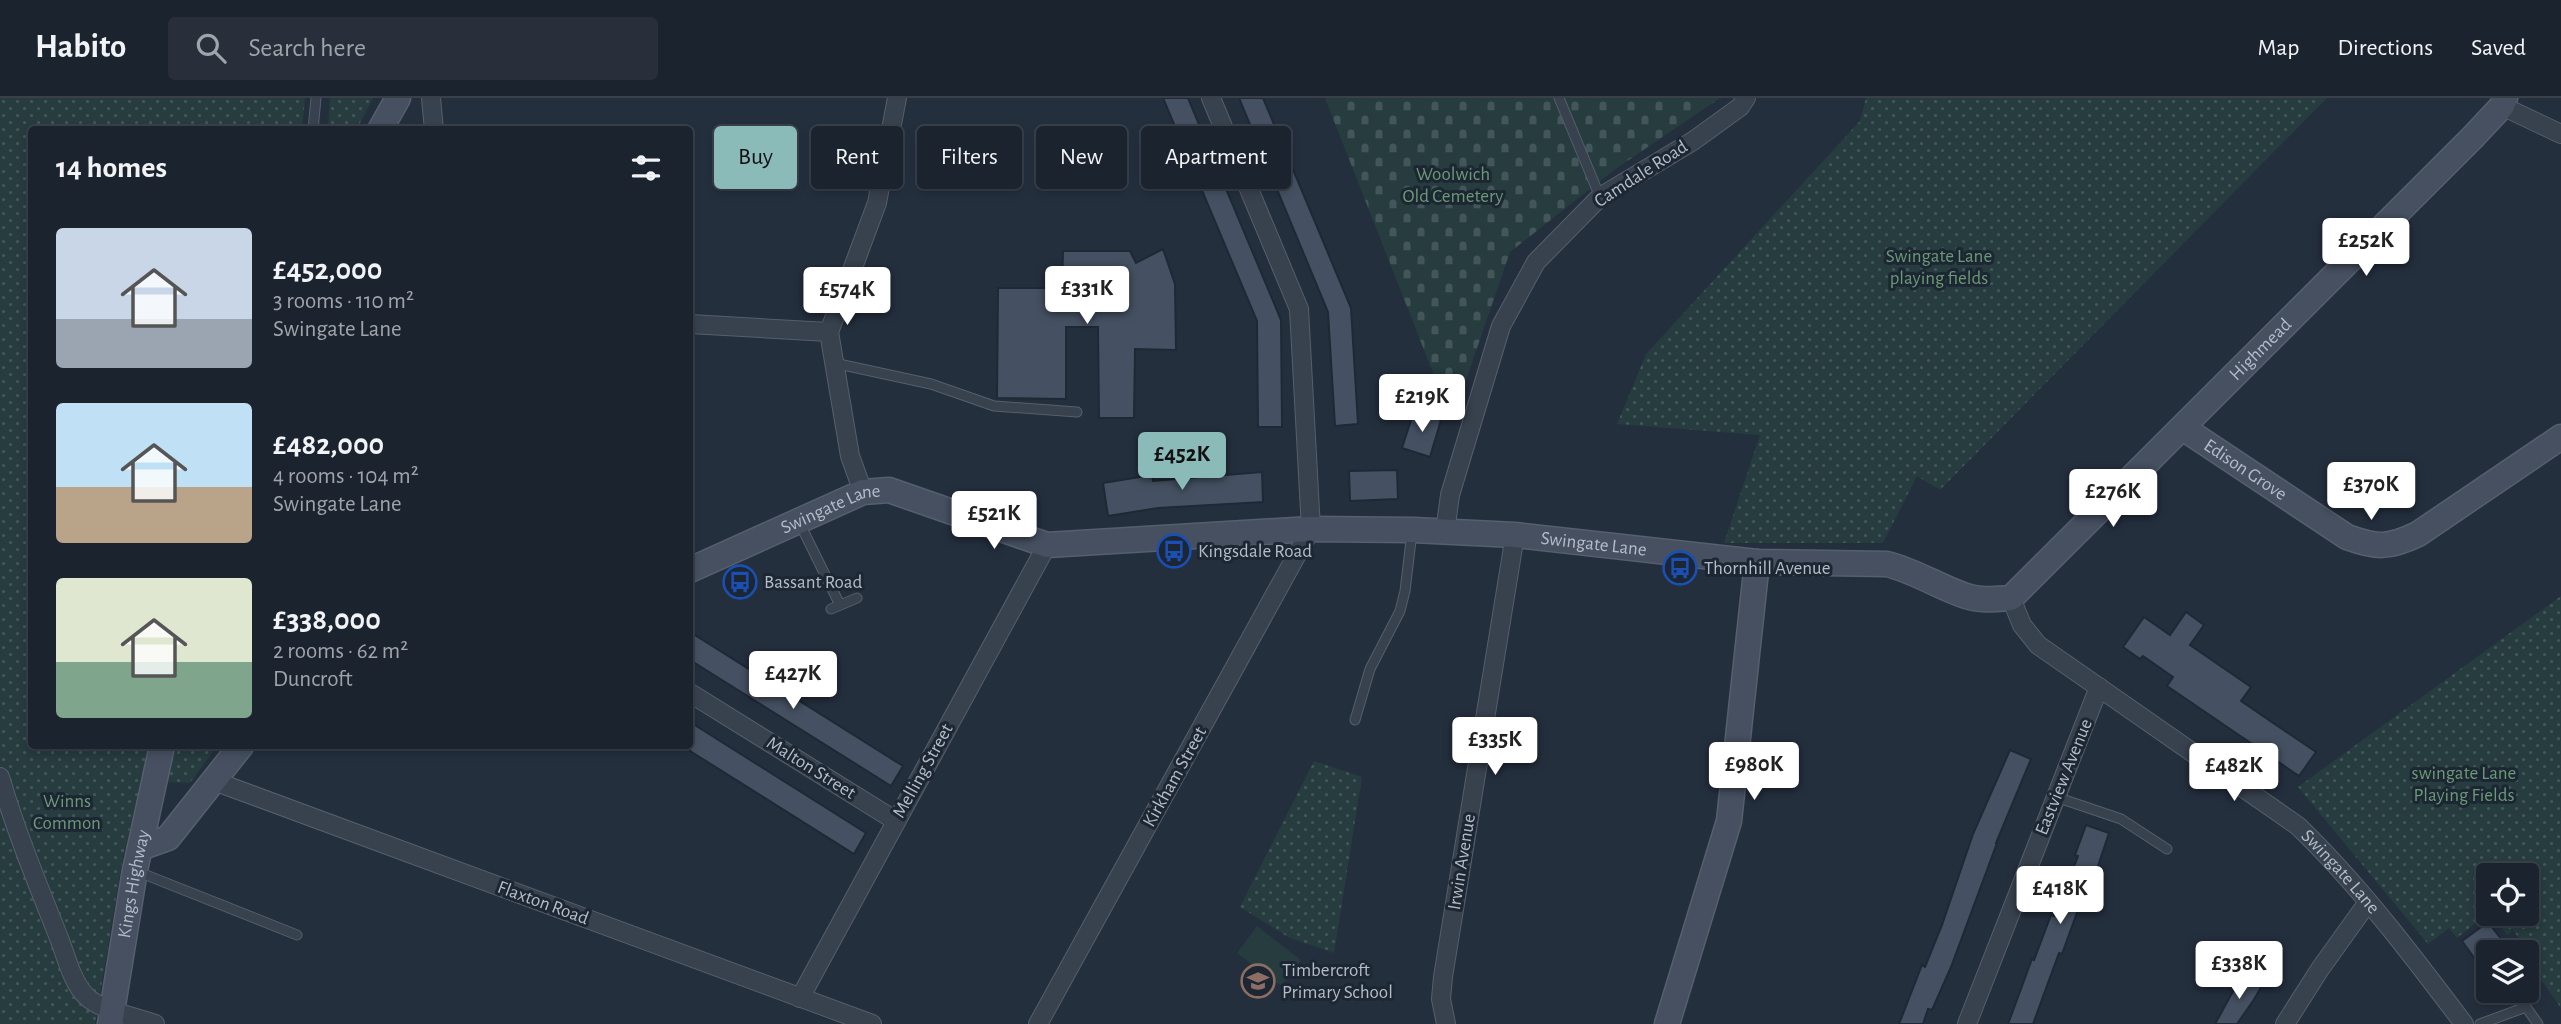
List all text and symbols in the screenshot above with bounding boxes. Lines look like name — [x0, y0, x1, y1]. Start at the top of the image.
search box — [168, 17, 658, 80]
icon: search — [192, 29, 230, 67]
text: Habito — [35, 31, 126, 64]
text: Search here — [248, 35, 366, 61]
text: Map — [2257, 36, 2299, 60]
text: Directions — [2337, 36, 2433, 60]
text: Saved — [2471, 36, 2526, 60]
chip: Buy — [714, 126, 797, 189]
chip: Rent — [811, 126, 903, 189]
chip: Filters — [917, 126, 1022, 189]
chip: New — [1036, 126, 1127, 189]
chip: Apartment — [1141, 126, 1291, 189]
street label: Camdale Road — [1591, 137, 1691, 211]
icon: filters — [627, 149, 665, 187]
text: 14 homes — [56, 153, 167, 183]
park label: Woolwich Old Cemetery — [1403, 165, 1504, 206]
pin: £252K — [2317, 218, 2415, 278]
text: £252K — [2338, 229, 2394, 252]
park label: Swingate Lane playing fields — [1886, 247, 1992, 288]
text: £452,000 — [273, 255, 382, 285]
icon: home — [112, 256, 196, 340]
pin: £331K — [1038, 266, 1136, 326]
pin: £574K — [798, 268, 896, 327]
text: £331K — [1061, 277, 1113, 300]
text: £574K — [819, 278, 875, 301]
text: 3 rooms · 110 m² — [273, 290, 414, 313]
street label: Highmead — [2225, 315, 2295, 384]
text: Swingate Lane — [273, 318, 402, 341]
pin: £219K — [1373, 374, 1471, 434]
text: £219K — [1395, 385, 1449, 408]
text: £482,000 — [273, 430, 384, 460]
icon: home — [112, 431, 196, 515]
pin: £452K — [1133, 432, 1231, 492]
street label: Edison Grove — [2201, 435, 2290, 504]
text: £452K — [1154, 443, 1210, 466]
pin: £370K — [2322, 462, 2420, 522]
text: 4 rooms · 104 m² — [273, 465, 419, 488]
pin: £276K — [2064, 470, 2162, 529]
text: £370K — [2343, 473, 2399, 496]
text: £276K — [2085, 480, 2141, 503]
street label: Swingate Lane — [778, 481, 881, 537]
pin: £521K — [945, 491, 1043, 551]
text: Swingate Lane — [273, 493, 402, 516]
text: £521K — [968, 502, 1020, 525]
street label: Swingate Lane — [1540, 528, 1648, 559]
bus stop icon: Kingsdale Road — [1155, 532, 1193, 570]
place label: Kingsdale Road — [1198, 542, 1312, 561]
bus stop icon: Thornhill Avenue — [1661, 549, 1699, 587]
place label: Thornhill Avenue — [1704, 559, 1830, 578]
bus stop icon: Bassant Road — [721, 563, 759, 601]
place label: Bassant Road — [764, 573, 863, 592]
text: £338,000 — [273, 605, 381, 635]
icon: home — [112, 606, 196, 690]
text: 2 rooms · 62 m² — [273, 640, 408, 663]
pin: £427K — [744, 652, 842, 711]
text: £427K — [765, 662, 821, 685]
text: Duncroft — [273, 668, 353, 691]
street label: Eastview Avenue — [2032, 716, 2096, 838]
pin: £335K — [1446, 718, 1544, 777]
street label: Melling Street — [889, 721, 957, 821]
street label: Kirkham Street — [1140, 724, 1210, 830]
text: £335K — [1468, 728, 1522, 751]
street label: Malton Street — [763, 733, 859, 803]
pin: £980K — [1705, 742, 1803, 802]
pin: £482K — [2185, 744, 2283, 803]
text: £980K — [1725, 753, 1783, 776]
text: £482K — [2205, 754, 2263, 777]
park label: swingate Lane Playing Fields — [2412, 764, 2516, 805]
park label: Winns Common — [33, 792, 101, 833]
street label: Irwin Avenue — [1445, 813, 1479, 911]
street label: Swingate Lane — [2298, 826, 2383, 917]
street label: Kings Highway — [115, 828, 153, 940]
map controls — [2476, 863, 2539, 1003]
button: locate — [2476, 863, 2539, 926]
pin: £418K — [2011, 866, 2109, 926]
text: £418K — [2033, 877, 2087, 900]
street label: Flaxton Road — [495, 878, 591, 928]
button: layers — [2476, 940, 2539, 1003]
pin: £338K — [2190, 942, 2288, 1001]
text: £338K — [2212, 952, 2266, 975]
place label: Timbercroft Primary School — [1282, 961, 1393, 1002]
school or university icon: Timbercroft Primary School — [1239, 962, 1277, 1000]

